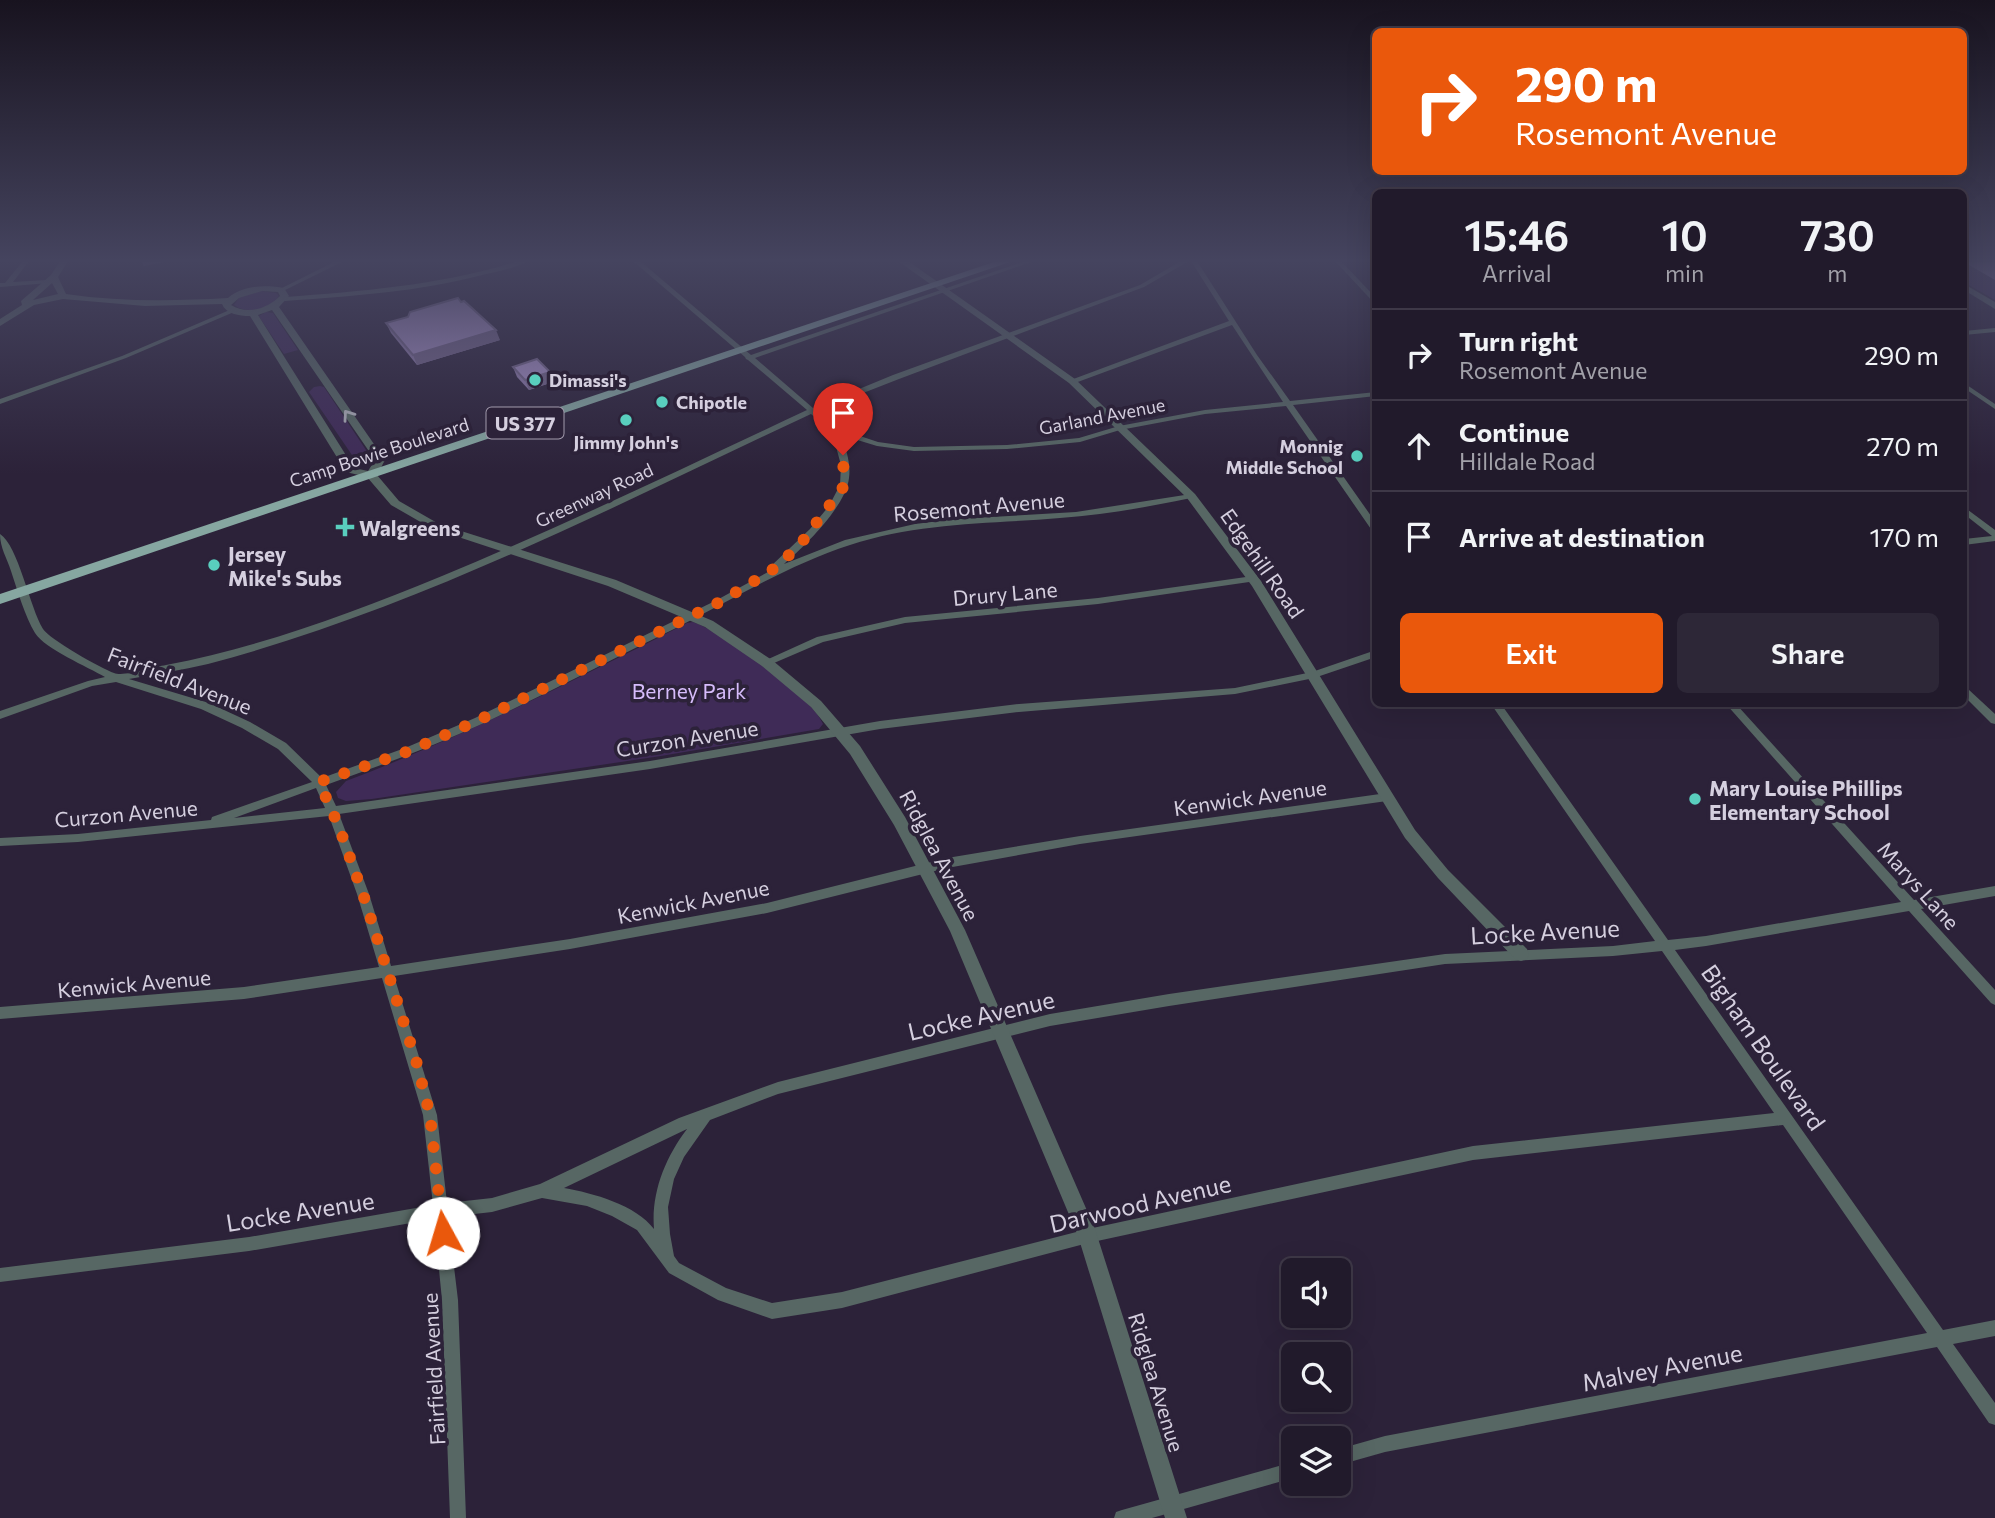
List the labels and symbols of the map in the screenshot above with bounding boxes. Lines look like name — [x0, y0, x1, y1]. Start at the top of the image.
place label: Dimassi's — [549, 369, 627, 391]
marker: Dimassi's — [527, 372, 543, 388]
pin — [813, 383, 873, 455]
place label: Chipotle — [676, 391, 747, 413]
street label: Garland Avenue — [1037, 393, 1167, 439]
marker: Chipotle — [654, 394, 670, 410]
road number: US 377 — [486, 408, 564, 438]
one-way arrow — [344, 410, 356, 423]
marker: Jimmy John's — [618, 412, 634, 428]
street label: Camp Bowie Boulevard — [286, 413, 472, 491]
place label: Jimmy John's — [573, 431, 679, 453]
place label: Monnig Middle School — [1225, 435, 1343, 478]
marker: Monnig Middle School — [1349, 448, 1365, 464]
street label: Greenway Road — [532, 458, 656, 532]
street label: Rosemont Avenue — [892, 486, 1066, 526]
street label: Edgehill Road — [1216, 503, 1310, 623]
place label: Walgreens — [359, 515, 461, 540]
marker: Walgreens — [337, 519, 353, 535]
place label: Jersey Mike's Subs — [228, 541, 342, 590]
marker: Jersey Mike's Subs — [206, 557, 222, 573]
street label: Drury Lane — [952, 576, 1058, 610]
street label: Fairfield Avenue — [104, 641, 256, 719]
park label: Berney Park — [632, 678, 746, 703]
street label: Curzon Avenue — [614, 714, 760, 762]
street label: Kenwick Avenue — [1172, 774, 1328, 820]
place label: Mary Louise Phillips Elementary School — [1709, 775, 1903, 824]
street label: Ridglea Avenue — [895, 785, 985, 925]
marker: Mary Louise Phillips Elementary School — [1687, 791, 1703, 807]
street label: Curzon Avenue — [53, 794, 199, 832]
street label: Marys Lane — [1873, 836, 1965, 934]
street label: Kenwick Avenue — [615, 874, 771, 928]
street label: Locke Avenue — [1469, 913, 1621, 949]
street label: Bigham Boulevard — [1696, 958, 1832, 1136]
street label: Kenwick Avenue — [56, 964, 212, 1002]
street label: Locke Avenue — [905, 984, 1057, 1046]
street label: Darwood Avenue — [1046, 1168, 1234, 1238]
street label: Locke Avenue — [224, 1185, 376, 1237]
position arrow — [406, 1196, 480, 1270]
street label: Fairfield Avenue — [417, 1292, 449, 1446]
street label: Ridglea Avenue — [1124, 1309, 1190, 1455]
street label: Malvey Avenue — [1579, 1337, 1745, 1397]

